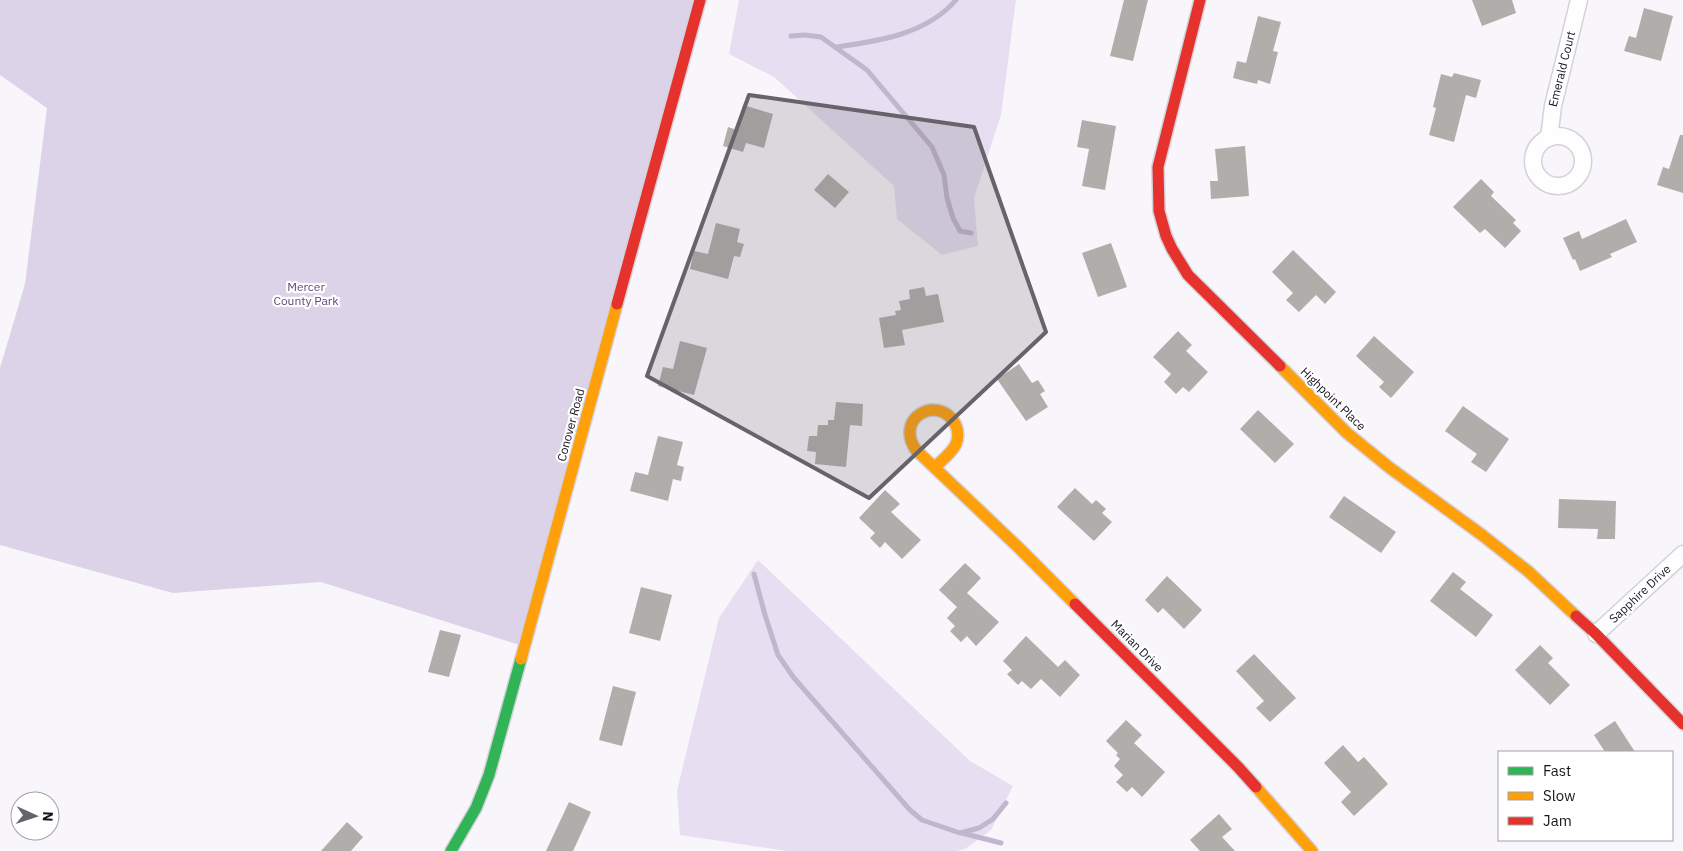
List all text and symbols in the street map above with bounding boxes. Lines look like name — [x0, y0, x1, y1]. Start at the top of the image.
street label: Emerald Court — [1545, 29, 1578, 108]
park label: Mercer County Park — [273, 279, 339, 308]
street label: Highpoint Place — [1298, 364, 1369, 434]
street label: Conover Road — [554, 387, 587, 463]
street label: Sapphire Drive — [1606, 561, 1674, 626]
street label: Marian Drive — [1108, 616, 1167, 675]
legend — [1498, 751, 1673, 841]
text: Fast — [1543, 761, 1571, 780]
text: Slow — [1543, 786, 1576, 805]
north arrow — [10, 791, 60, 841]
text: N — [39, 811, 57, 822]
text: Jam — [1543, 811, 1572, 830]

